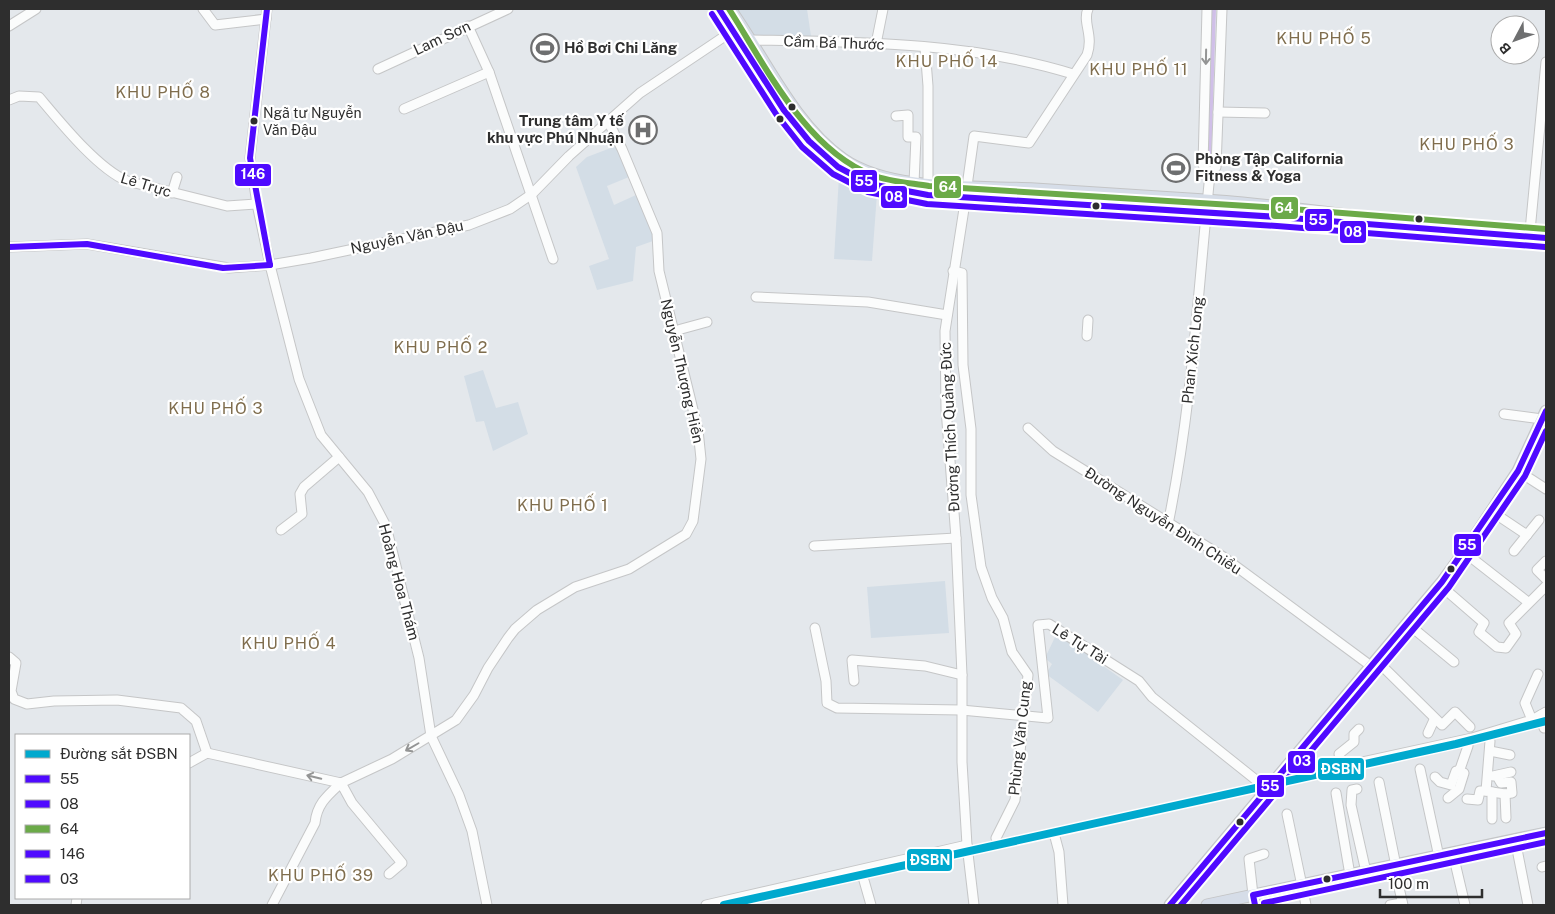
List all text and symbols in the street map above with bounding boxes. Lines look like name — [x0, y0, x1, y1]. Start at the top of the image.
north arrow — [1490, 15, 1540, 65]
street label: Lam Sơn — [411, 17, 473, 58]
district label: KHU PHỐ 5 — [1276, 26, 1372, 48]
street label: Cầm Bá Thước — [783, 32, 885, 53]
sports icon: Hồ Bơi Chi Lăng — [530, 33, 560, 63]
place label: Hồ Bơi Chi Lăng — [564, 39, 678, 56]
text: B — [1496, 40, 1514, 57]
district label: KHU PHỐ 14 — [896, 49, 998, 71]
one-way arrow — [1201, 49, 1211, 65]
district label: KHU PHỐ 11 — [1089, 57, 1189, 79]
district label: KHU PHỐ 8 — [115, 80, 211, 102]
unlabelled marker — [787, 102, 797, 112]
place label: Ngã tư Nguyễn Văn Đậu — [263, 105, 361, 138]
place label: Trung tâm Y tế khu vực Phú Nhuận — [487, 112, 624, 146]
unlabelled marker — [775, 114, 785, 124]
hospital icon: Trung tâm Y tế khu vực Phú Nhuận — [628, 115, 658, 145]
marker: Ngã tư Nguyễn Văn Đậu — [249, 116, 259, 126]
district label: KHU PHỐ 3 — [1419, 132, 1515, 154]
place label: Phòng Tập California Fitness & Yoga — [1195, 150, 1343, 184]
sports icon: Phòng Tập California Fitness & Yoga — [1161, 153, 1191, 183]
line badge: 146 — [234, 163, 272, 187]
text: 146 — [241, 166, 265, 182]
street label: Lê Trực — [119, 169, 174, 200]
line badge: 55 — [850, 169, 878, 193]
text: 55 — [855, 173, 873, 189]
line badge: 64 — [933, 175, 962, 199]
text: 64 — [939, 179, 957, 195]
line badge: 08 — [880, 185, 908, 209]
text: 08 — [885, 189, 903, 205]
line badge: 64 — [1270, 196, 1299, 220]
text: 64 — [1275, 200, 1293, 216]
unlabelled marker — [1091, 201, 1101, 211]
line badge: 55 — [1304, 208, 1333, 232]
text: 55 — [1309, 212, 1327, 228]
unlabelled marker — [1414, 214, 1424, 224]
street label: Nguyễn Văn Đậu — [349, 216, 465, 257]
line badge: 08 — [1339, 220, 1367, 244]
text: 08 — [1344, 224, 1362, 240]
street label: Phan Xích Long — [1178, 295, 1207, 404]
street label: Nguyễn Thượng Hiền — [658, 297, 707, 445]
district label: KHU PHỐ 2 — [394, 335, 488, 357]
street label: Đường Thích Quảng Đức — [937, 342, 962, 513]
district label: KHU PHỐ 3 — [168, 396, 264, 418]
street label: Đường Nguyễn Đình Chiểu — [1082, 463, 1245, 578]
district label: KHU PHỐ 1 — [517, 493, 609, 515]
street label: Hoàng Hoa Thám — [376, 522, 423, 642]
line badge: 55 — [1453, 533, 1482, 557]
text: 55 — [1458, 537, 1476, 553]
unlabelled marker — [1446, 564, 1456, 574]
street label: Lê Tự Tài — [1050, 620, 1111, 667]
district label: KHU PHỐ 4 — [241, 631, 337, 653]
street label: Phùng Văn Cung — [1005, 680, 1034, 796]
legend — [15, 734, 190, 899]
one-way arrow — [405, 743, 419, 753]
text: Đường sắt ĐSBN — [60, 745, 178, 762]
line badge: 03 — [1287, 750, 1316, 774]
text: 03 — [1293, 753, 1311, 769]
line badge: ĐSBN — [1317, 757, 1365, 781]
text: ĐSBN — [1321, 761, 1361, 777]
text: 55 — [60, 770, 79, 787]
one-way arrow — [307, 772, 323, 781]
line badge: 55 — [1256, 774, 1285, 798]
text: 55 — [1261, 778, 1279, 794]
text: 08 — [60, 795, 79, 812]
unlabelled marker — [1235, 817, 1245, 827]
text: 64 — [60, 820, 79, 837]
text: 146 — [60, 845, 85, 862]
line badge: ĐSBN — [906, 848, 953, 872]
text: ĐSBN — [910, 852, 950, 868]
district label: KHU PHỐ 39 — [268, 863, 374, 885]
scale bar — [1380, 866, 1482, 898]
text: 03 — [60, 870, 79, 887]
unlabelled marker — [1322, 874, 1332, 884]
text: 100 m — [1388, 875, 1429, 892]

